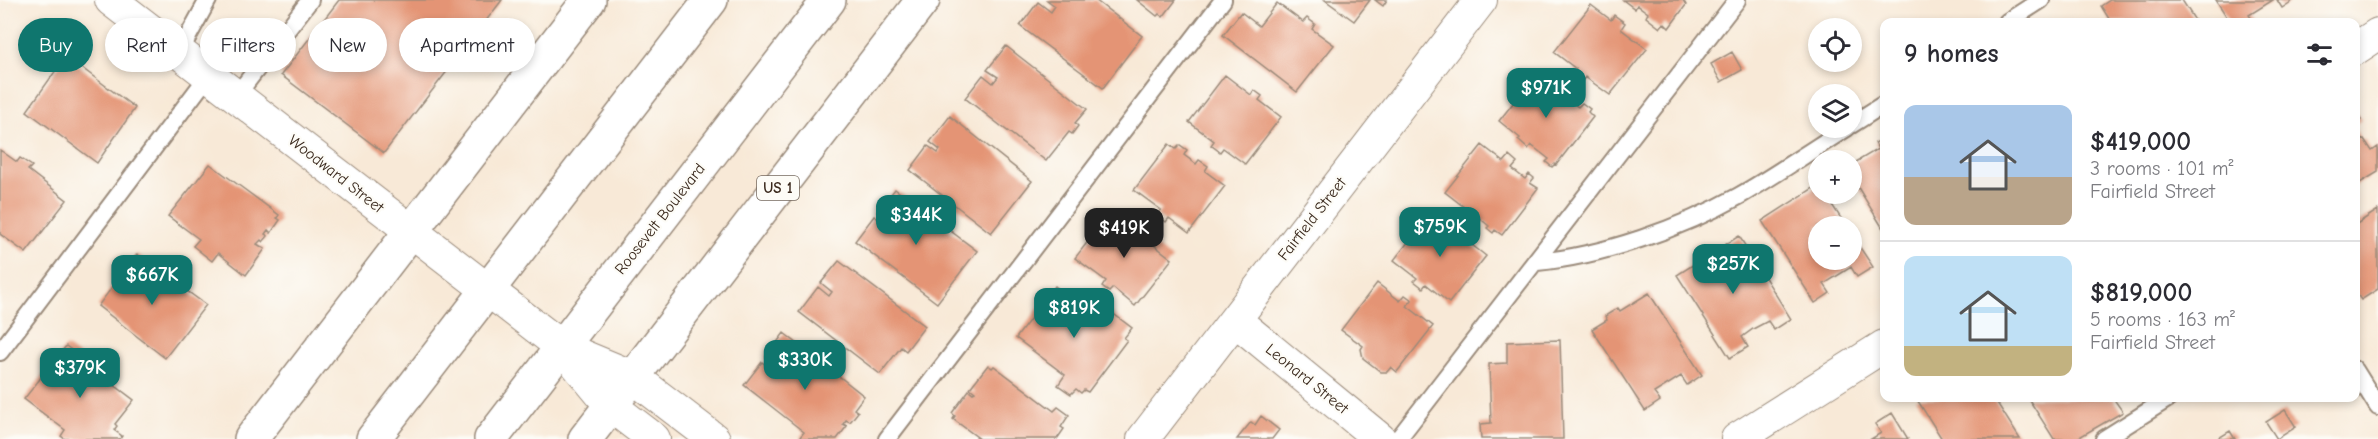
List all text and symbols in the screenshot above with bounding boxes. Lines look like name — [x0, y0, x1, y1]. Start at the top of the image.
chip: Buy — [18, 18, 93, 72]
chip: Rent — [105, 18, 188, 72]
chip: Filters — [200, 18, 296, 72]
chip: New — [308, 18, 387, 72]
chip: Apartment — [399, 18, 535, 72]
map controls — [1808, 18, 1862, 270]
button: locate — [1808, 18, 1862, 72]
icon: filters — [2303, 38, 2336, 71]
text: 9 homes — [1904, 39, 1999, 69]
pin: $971K — [1504, 68, 1588, 119]
text: $971K — [1521, 76, 1571, 99]
button: layers — [1808, 84, 1862, 138]
text: $419,000 — [2090, 127, 2191, 157]
icon: home — [1952, 129, 2024, 201]
street label: Woodward Street — [285, 131, 388, 217]
button: + — [1808, 150, 1862, 204]
text: 3 rooms · 101 m² — [2090, 157, 2234, 180]
street label: Roosevelt Boulevard — [611, 160, 709, 278]
street label: Fairfield Street — [1274, 174, 1350, 264]
road number: US 1 — [757, 176, 799, 200]
text: Fairfield Street — [2090, 180, 2215, 203]
pin: $344K — [874, 195, 958, 246]
text: $344K — [890, 203, 942, 226]
pin: $759K — [1398, 207, 1482, 258]
pin: $419K — [1082, 208, 1166, 259]
text: $759K — [1413, 215, 1467, 238]
text: $419K — [1099, 216, 1150, 239]
button: − — [1808, 216, 1862, 270]
pin: $257K — [1691, 244, 1775, 295]
text: $257K — [1707, 252, 1759, 275]
pin: $667K — [110, 255, 194, 306]
text: $667K — [125, 263, 179, 286]
text: $819,000 — [2090, 278, 2192, 308]
icon: home — [1952, 280, 2024, 352]
pin: $819K — [1032, 288, 1116, 339]
text: $819K — [1048, 296, 1100, 319]
text: 5 rooms · 163 m² — [2090, 308, 2235, 331]
text: Fairfield Street — [2090, 331, 2215, 354]
pin: $330K — [763, 340, 847, 391]
street label: Leonard Street — [1262, 340, 1352, 418]
pin: $379K — [38, 348, 122, 399]
text: $330K — [778, 348, 832, 371]
text: $379K — [54, 356, 106, 379]

